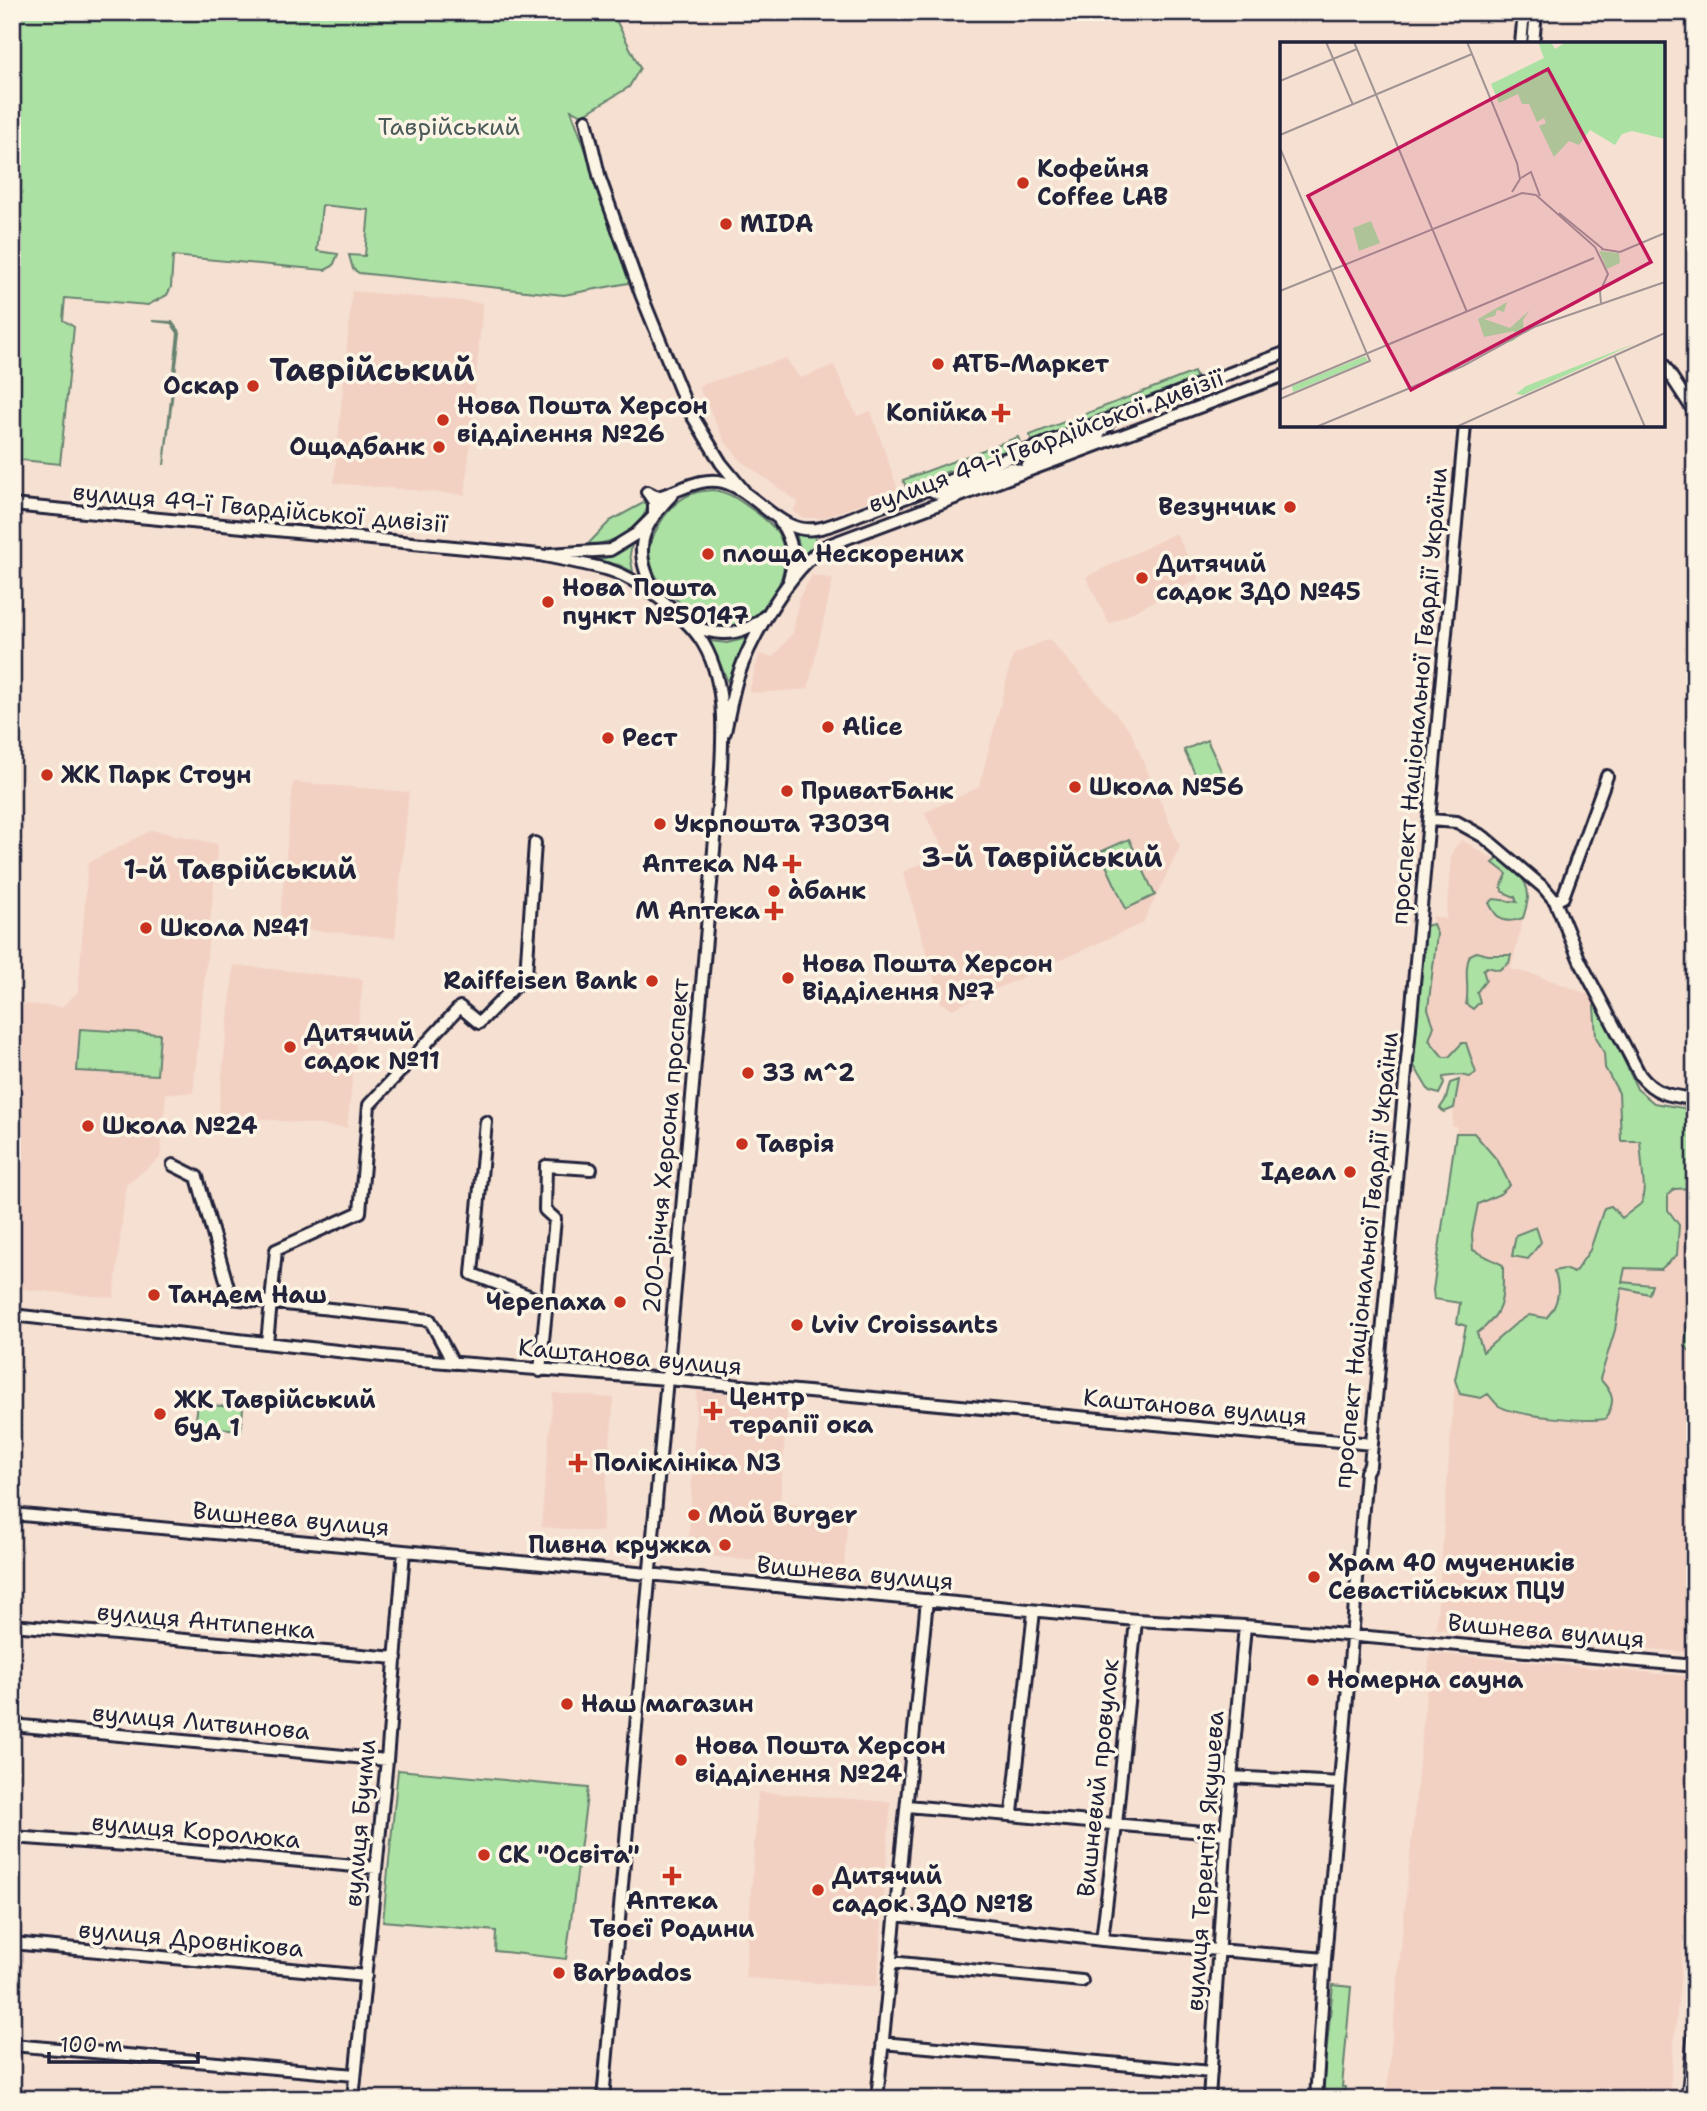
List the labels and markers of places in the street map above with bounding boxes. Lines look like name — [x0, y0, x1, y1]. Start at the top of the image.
place label: Кофейня Coffee LAB — [1037, 153, 1168, 213]
marker: Кофейня Coffee LAB — [1015, 175, 1031, 191]
place label: MIDA — [740, 208, 813, 240]
marker: MIDA — [718, 216, 734, 232]
place label: АТБ-Маркет — [952, 348, 1110, 380]
marker: АТБ-Маркет — [930, 356, 946, 372]
place label: Оскар — [163, 370, 239, 402]
marker: Оскар — [245, 378, 261, 394]
place label: Нова Пошта Херсон відділення №26 — [457, 390, 708, 450]
place label: Копійка — [886, 397, 988, 429]
marker: Копійка — [993, 405, 1009, 421]
marker: Нова Пошта Херсон відділення №26 — [435, 412, 451, 428]
place label: Ощадбанк — [289, 431, 425, 463]
marker: Ощадбанк — [431, 439, 447, 455]
place label: Везунчик — [1158, 491, 1276, 523]
marker: Везунчик — [1282, 499, 1298, 515]
place label: площа Нескорених — [722, 538, 964, 570]
marker: площа Нескорених — [700, 546, 716, 562]
place label: Дитячий садок ЗДО №45 — [1156, 548, 1361, 608]
marker: Дитячий садок ЗДО №45 — [1134, 570, 1150, 586]
place label: Нова Пошта пункт №50147 — [562, 572, 749, 632]
marker: Нова Пошта пункт №50147 — [540, 594, 556, 610]
place label: Alice — [842, 711, 903, 743]
marker: Alice — [820, 719, 836, 735]
place label: Рест — [622, 722, 678, 754]
marker: Рест — [600, 730, 616, 746]
place label: ЖК Парк Стоун — [61, 759, 252, 791]
marker: ЖК Парк Стоун — [39, 767, 55, 783]
place label: Школа №56 — [1089, 771, 1244, 803]
place label: ПриватБанк — [801, 775, 954, 807]
marker: Школа №56 — [1067, 779, 1083, 795]
marker: ПриватБанк — [779, 783, 795, 799]
place label: Укрпошта 73039 — [674, 808, 890, 840]
marker: Укрпошта 73039 — [652, 816, 668, 832]
place label: Аптека N4 — [642, 848, 778, 880]
marker: Аптека N4 — [784, 856, 800, 872]
place label: а̀банк — [788, 875, 866, 907]
marker: а̀банк — [766, 883, 782, 899]
place label: М Аптека — [635, 895, 761, 927]
marker: М Аптека — [766, 903, 782, 919]
place label: Школа №41 — [160, 912, 309, 944]
marker: Школа №41 — [138, 920, 154, 936]
place label: Нова Пошта Херсон Відділення №7 — [802, 948, 1053, 1008]
place label: Raiffeisen Bank — [443, 965, 638, 997]
marker: Нова Пошта Херсон Відділення №7 — [780, 970, 796, 986]
marker: Raiffeisen Bank — [644, 973, 660, 989]
place label: Дитячий садок №11 — [304, 1017, 440, 1077]
marker: Дитячий садок №11 — [282, 1039, 298, 1055]
place label: 33 м^2 — [762, 1057, 855, 1089]
marker: 33 м^2 — [740, 1065, 756, 1081]
place label: Школа №24 — [102, 1110, 258, 1142]
marker: Школа №24 — [80, 1118, 96, 1134]
place label: Таврія — [756, 1128, 835, 1160]
marker: Таврія — [734, 1136, 750, 1152]
place label: Ідеал — [1261, 1156, 1336, 1188]
marker: Ідеал — [1342, 1164, 1358, 1180]
place label: Тандем Наш — [168, 1279, 327, 1311]
place label: Черепаха — [486, 1286, 607, 1318]
marker: Тандем Наш — [146, 1287, 162, 1303]
marker: Черепаха — [612, 1294, 628, 1310]
place label: Lviv Croissants — [811, 1309, 998, 1341]
marker: Lviv Croissants — [789, 1317, 805, 1333]
place label: Центр терапії ока — [729, 1381, 874, 1441]
place label: ЖК Таврійський буд 1 — [174, 1384, 376, 1444]
marker: Центр терапії ока — [703, 1401, 723, 1421]
marker: ЖК Таврійський буд 1 — [152, 1406, 168, 1422]
place label: Поліклініка N3 — [594, 1447, 781, 1479]
marker: Поліклініка N3 — [568, 1453, 588, 1473]
place label: Мой Burger — [708, 1499, 858, 1531]
marker: Мой Burger — [686, 1507, 702, 1523]
place label: Пивна кружка — [528, 1529, 712, 1561]
marker: Пивна кружка — [717, 1537, 733, 1553]
place label: Храм 40 мучеників Севастійських ПЦУ — [1328, 1547, 1575, 1607]
marker: Храм 40 мучеників Севастійських ПЦУ — [1306, 1569, 1322, 1585]
place label: Номерна сауна — [1327, 1664, 1524, 1696]
marker: Номерна сауна — [1305, 1672, 1321, 1688]
place label: Наш магазин — [581, 1688, 754, 1720]
marker: Наш магазин — [559, 1696, 575, 1712]
place label: Нова Пошта Херсон відділення №24 — [695, 1730, 946, 1790]
marker: Нова Пошта Херсон відділення №24 — [673, 1752, 689, 1768]
place label: СК "Освіта" — [498, 1839, 640, 1871]
marker: СК "Освіта" — [476, 1847, 492, 1863]
place label: Дитячий садок ЗДО №18 — [832, 1860, 1033, 1920]
marker: Аптека Твоєї Родини — [664, 1868, 680, 1884]
marker: Дитячий садок ЗДО №18 — [810, 1882, 826, 1898]
place label: Аптека Твоєї Родини — [590, 1885, 755, 1945]
place label: Barbados — [573, 1957, 692, 1989]
marker: Barbados — [551, 1965, 567, 1981]

